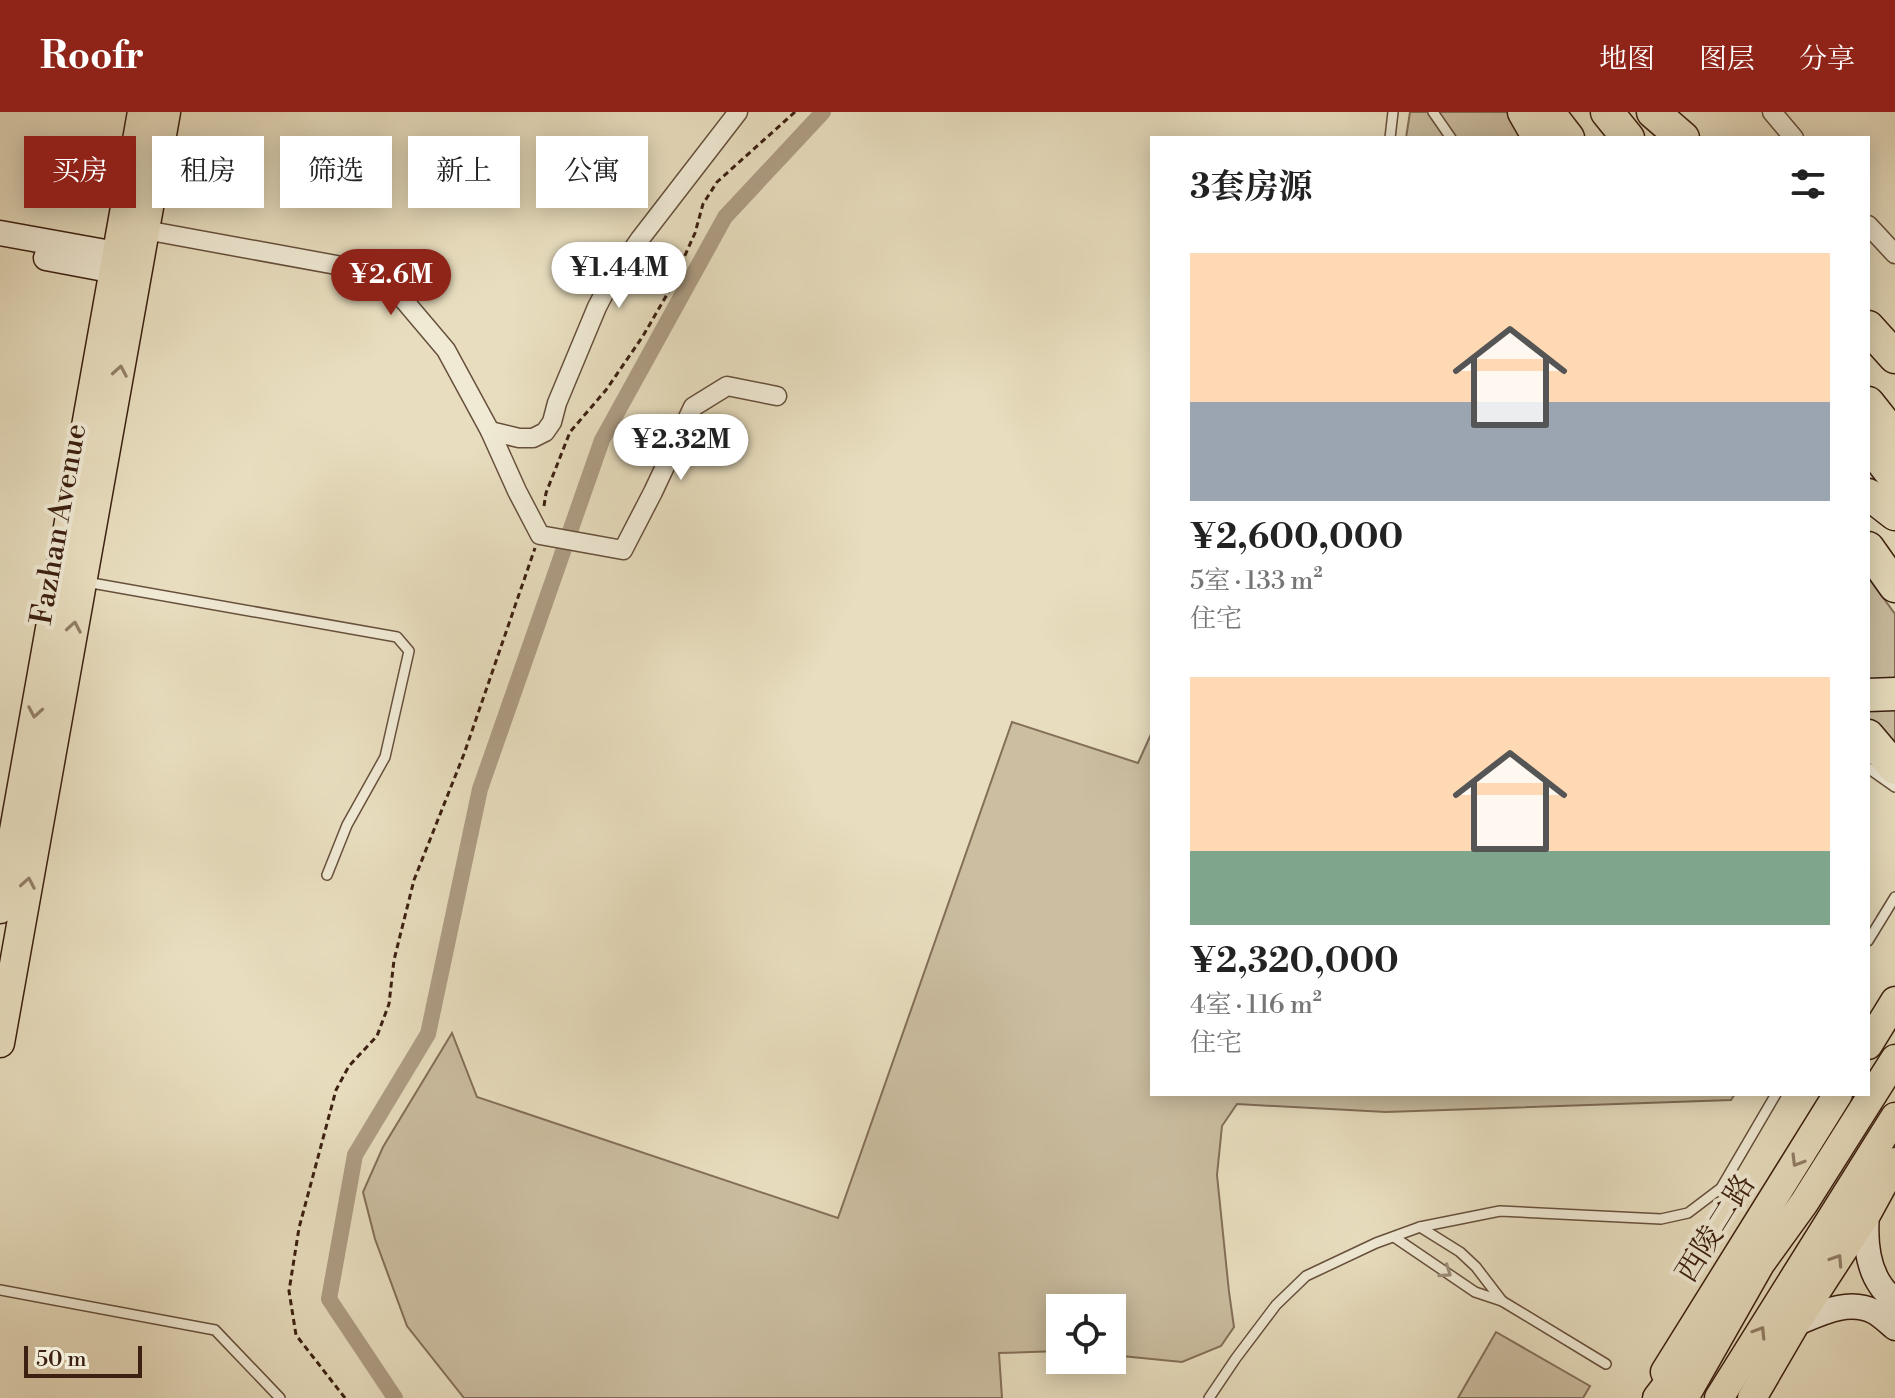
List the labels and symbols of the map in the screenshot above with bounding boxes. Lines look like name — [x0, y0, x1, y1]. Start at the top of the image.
pin: ¥1.44M — [554, 242, 684, 310]
pin: ¥2.6M — [335, 249, 447, 317]
one-way arrow — [110, 364, 127, 378]
pin: ¥2.32M — [616, 414, 746, 482]
street label: Fazhan Avenue — [23, 421, 95, 628]
one-way arrow — [65, 620, 82, 634]
one-way arrow — [28, 706, 45, 719]
one-way arrow — [19, 876, 36, 890]
one-way arrow — [1792, 1152, 1807, 1166]
street label: 西陵二路 — [1668, 1168, 1764, 1289]
one-way arrow — [1827, 1254, 1842, 1269]
one-way arrow — [1438, 1262, 1452, 1277]
one-way arrow — [1751, 1326, 1766, 1341]
scale bar — [24, 1342, 142, 1378]

